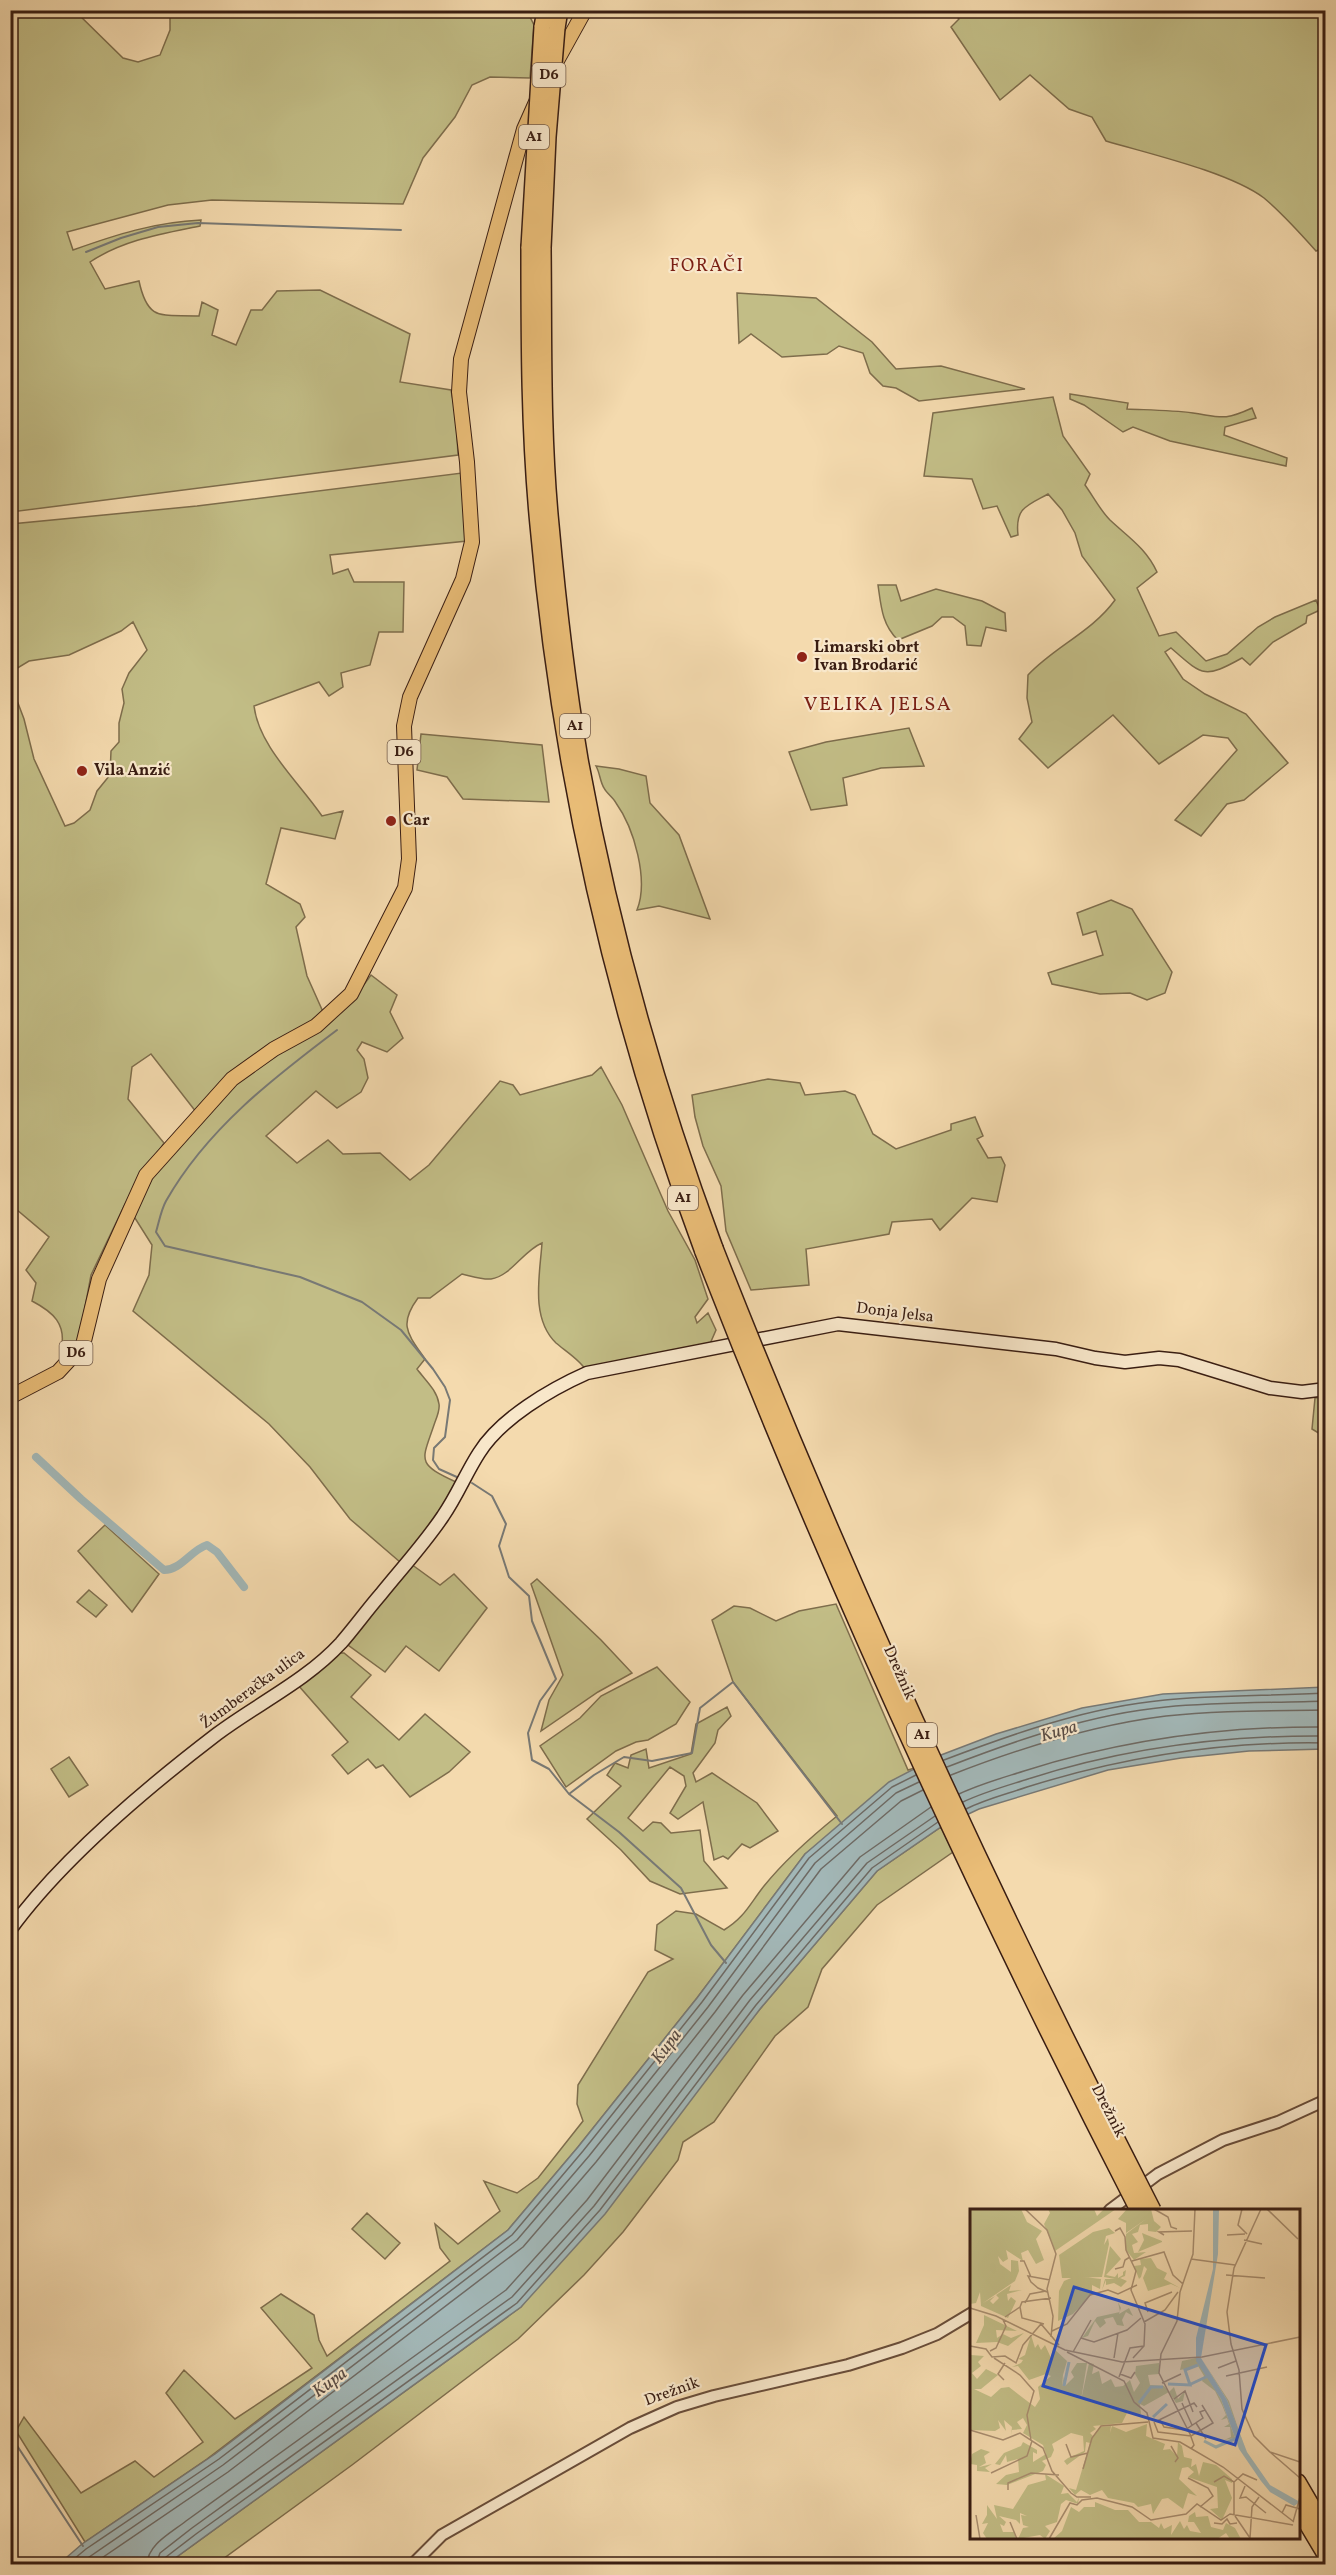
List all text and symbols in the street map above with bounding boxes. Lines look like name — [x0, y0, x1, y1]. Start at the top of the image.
road number: D6 — [532, 63, 566, 87]
road number: A1 — [519, 125, 549, 149]
district label: FORAČI — [669, 254, 745, 279]
place label: Limarski obrt Ivan Brodarić — [814, 637, 919, 677]
marker: Limarski obrt Ivan Brodarić — [795, 650, 809, 664]
district label: VELIKA JELSA — [804, 691, 952, 719]
road number: A1 — [560, 714, 590, 738]
road number: D6 — [388, 740, 420, 764]
place label: Vila Anzić — [94, 760, 171, 782]
marker: Vila Anzić — [75, 764, 89, 778]
place label: Car — [403, 810, 430, 832]
marker: Car — [384, 814, 398, 828]
road number: A1 — [668, 1186, 698, 1210]
street label: Donja Jelsa — [855, 1297, 935, 1329]
road number: D6 — [60, 1341, 92, 1365]
street label: Drežnik — [877, 1642, 921, 1704]
street label: Žumberačka ulica — [196, 1643, 310, 1735]
water label: Kupa — [1037, 1715, 1081, 1749]
road number: A1 — [907, 1723, 937, 1747]
water label: Kupa — [646, 2024, 688, 2070]
street label: Drežnik — [1085, 2081, 1131, 2142]
inset map — [970, 2209, 1300, 2539]
water label: Kupa — [307, 2362, 353, 2404]
street label: Drežnik — [641, 2372, 703, 2412]

